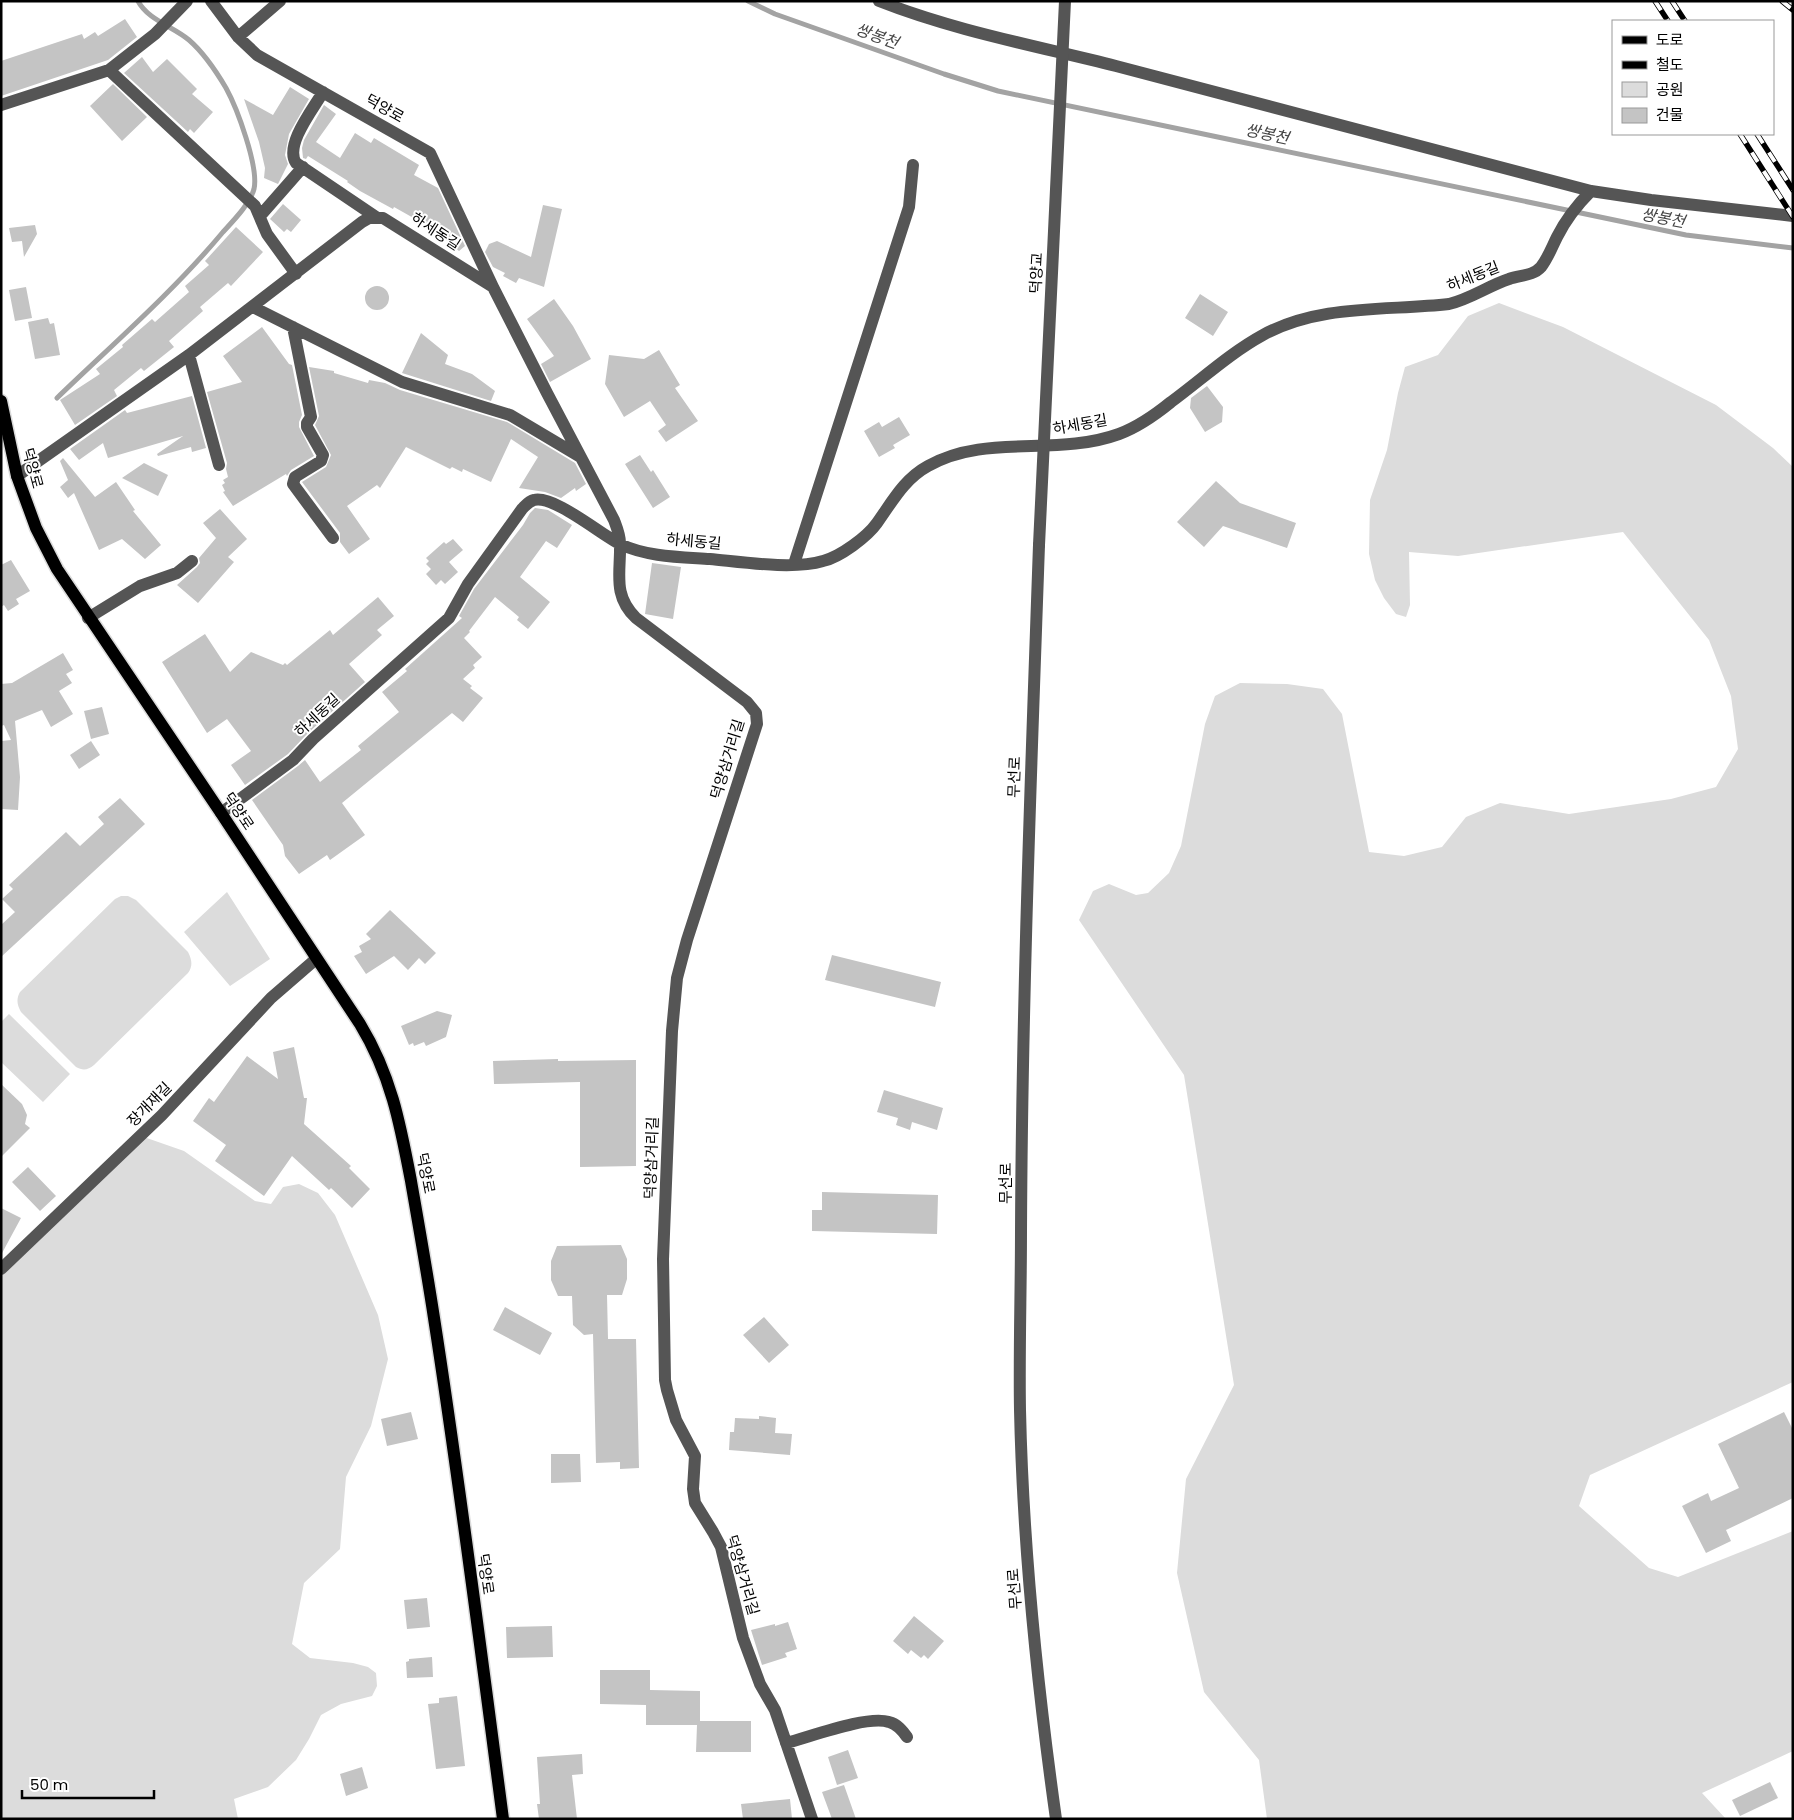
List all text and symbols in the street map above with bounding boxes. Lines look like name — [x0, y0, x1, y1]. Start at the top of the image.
water label: 쌍봉천 — [852, 18, 904, 55]
legend — [1612, 20, 1774, 135]
text: 도로 — [1656, 29, 1684, 50]
text: 철도 — [1656, 54, 1684, 75]
text: 공원 — [1656, 79, 1684, 100]
street label: 덕양로 — [362, 89, 408, 127]
text: 건물 — [1656, 104, 1684, 125]
water label: 쌍봉천 — [1243, 118, 1293, 150]
water label: 쌍봉천 — [1639, 202, 1689, 234]
street label: 하세동길 — [407, 207, 465, 255]
street label: 덕양교 — [1024, 252, 1048, 294]
street label: 하세동길 — [1443, 256, 1503, 296]
street label: 하세동길 — [1051, 409, 1109, 439]
street label: 덕양로 — [17, 445, 49, 491]
street label: 하세동길 — [666, 528, 722, 554]
street label: 하세동길 — [290, 688, 344, 742]
street label: 덕양삼거리길 — [705, 716, 749, 802]
street label: 무선로 — [1003, 756, 1025, 798]
street label: 덕양로 — [219, 788, 259, 834]
street label: 장개재길 — [122, 1077, 176, 1131]
street label: 덕양삼거리길 — [639, 1116, 663, 1200]
street label: 덕양로 — [412, 1151, 440, 1195]
street label: 무선로 — [995, 1162, 1016, 1204]
street label: 덕양삼거리길 — [721, 1532, 765, 1618]
street label: 덕양로 — [473, 1552, 499, 1596]
street label: 무선로 — [1002, 1568, 1026, 1610]
scale bar — [22, 1768, 155, 1800]
text: 50 m — [30, 1774, 68, 1795]

